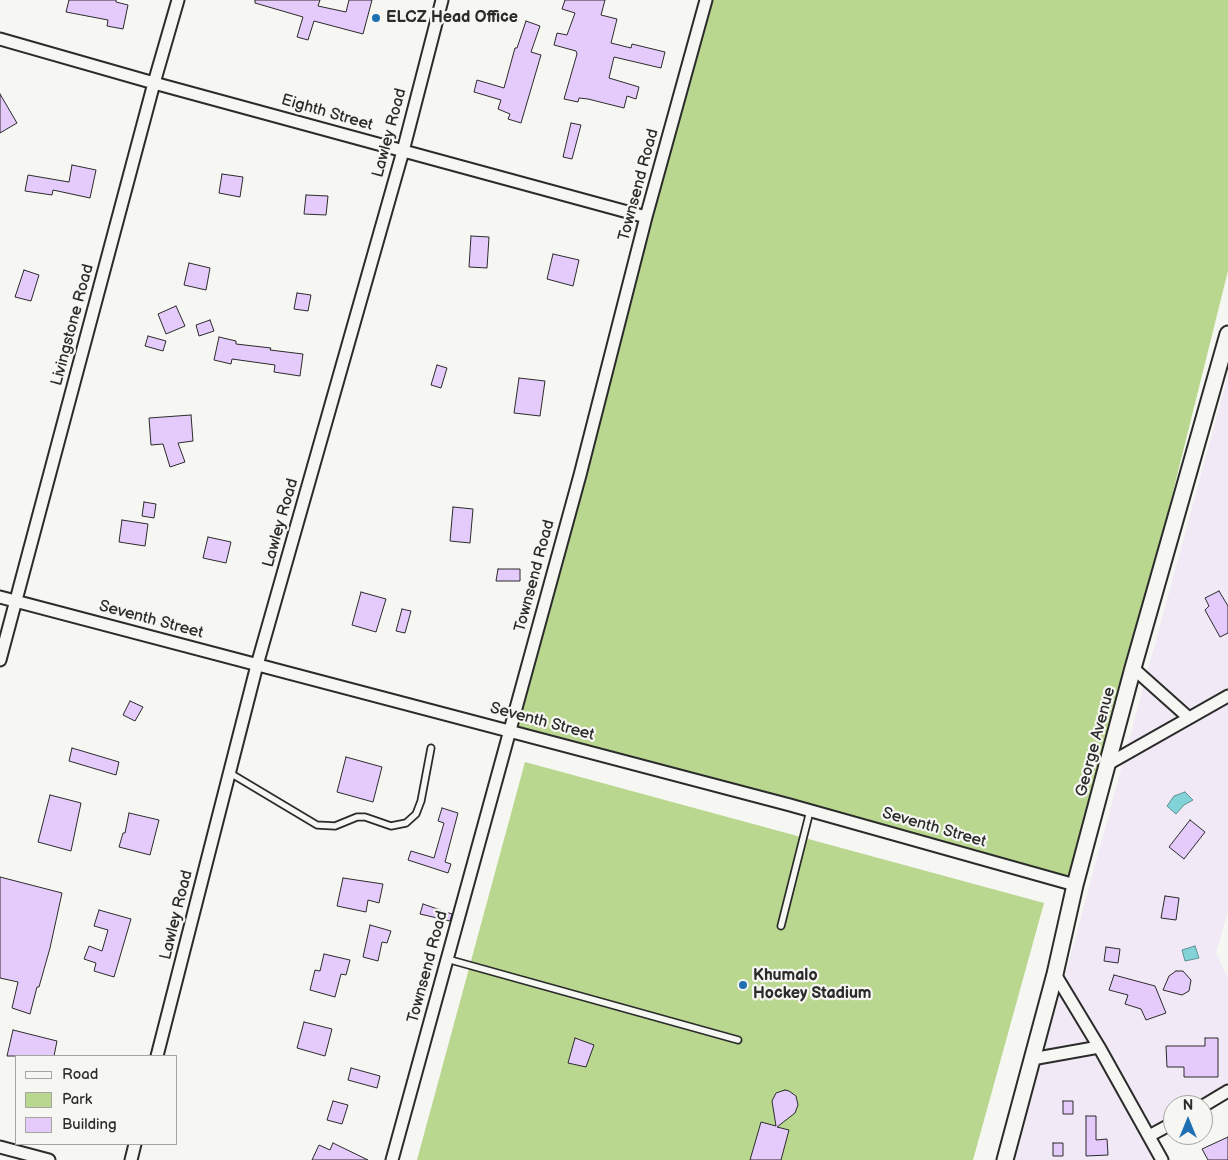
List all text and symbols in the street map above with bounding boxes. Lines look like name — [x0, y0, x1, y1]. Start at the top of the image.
place label: ELCZ Head Office — [386, 8, 518, 28]
marker: ELCZ Head Office — [370, 12, 382, 24]
street label: Lawley Road — [369, 86, 411, 180]
street label: Eighth Street — [279, 91, 375, 135]
street label: Townsend Road — [615, 127, 663, 243]
street label: Livingstone Road — [48, 262, 98, 388]
street label: Lawley Road — [259, 476, 303, 570]
street label: Townsend Road — [511, 518, 559, 634]
street label: Seventh Street — [97, 597, 205, 643]
street label: George Avenue — [1072, 685, 1120, 799]
street label: Seventh Street — [488, 699, 596, 745]
street label: Seventh Street — [880, 804, 988, 852]
street label: Lawley Road — [157, 868, 197, 962]
street label: Townsend Road — [404, 909, 452, 1025]
place label: Khumalo Hockey Stadium — [753, 966, 872, 1004]
marker: Khumalo Hockey Stadium — [737, 979, 749, 991]
legend — [15, 1055, 178, 1145]
text: Road — [62, 1065, 98, 1084]
text: Park — [62, 1090, 92, 1109]
north arrow — [1163, 1095, 1213, 1145]
text: N — [1183, 1097, 1193, 1114]
text: Building — [62, 1115, 117, 1134]

